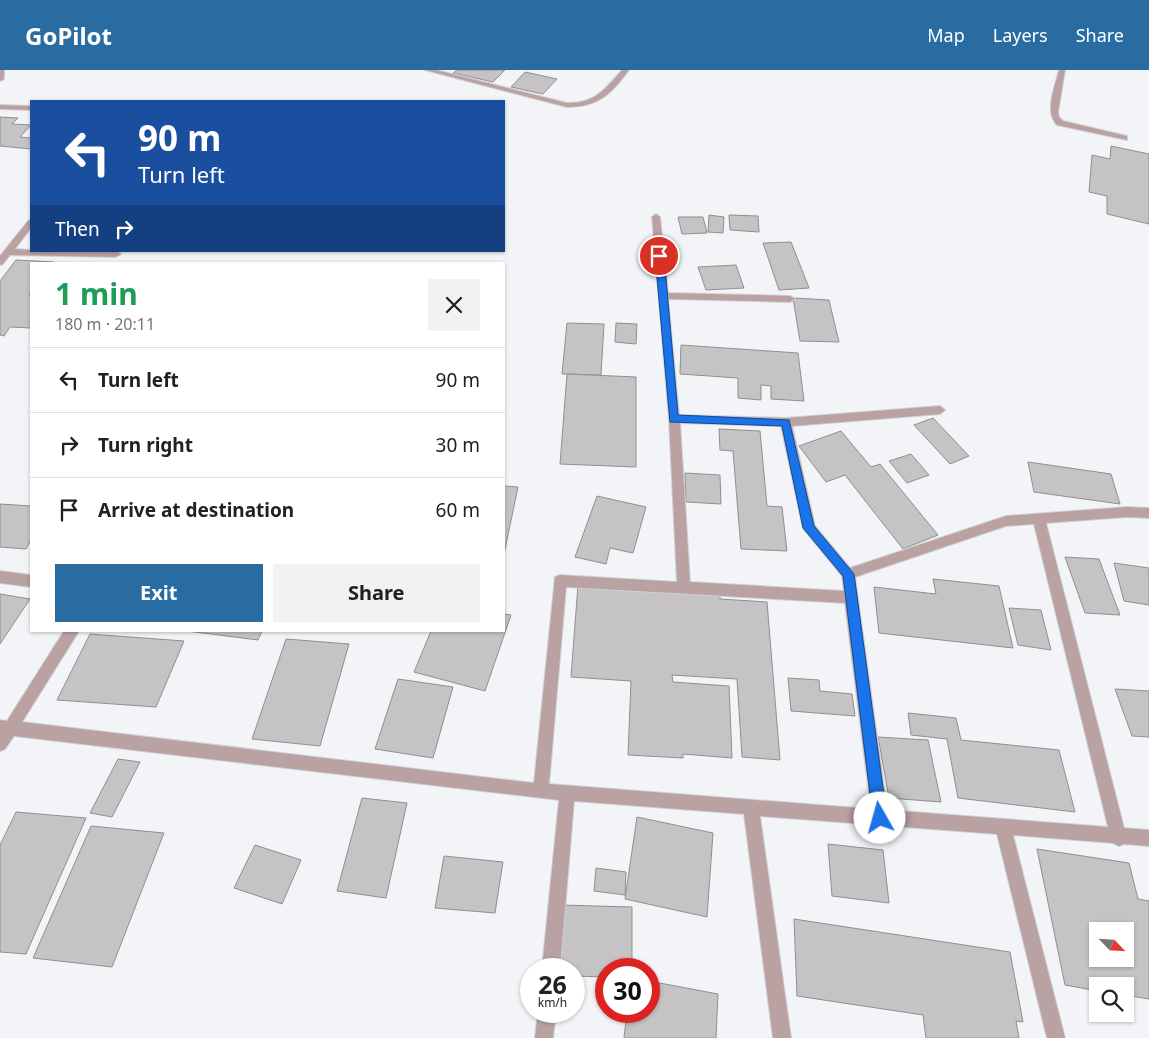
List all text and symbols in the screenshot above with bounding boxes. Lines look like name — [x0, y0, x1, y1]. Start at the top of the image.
text: GoPilot — [25, 19, 112, 52]
text: Map — [927, 23, 965, 47]
text: Layers — [993, 23, 1048, 47]
text: Share — [1076, 23, 1124, 47]
text: 90 m — [138, 114, 221, 161]
icon: left — [55, 120, 120, 185]
text: Turn left — [138, 159, 225, 189]
icon: right — [110, 215, 138, 243]
text: Then — [55, 216, 100, 242]
pin — [638, 235, 680, 277]
icon: arrive — [645, 242, 673, 270]
text: 1 min — [55, 273, 138, 314]
button: close — [428, 279, 480, 331]
text: 180 m · 20:11 — [55, 313, 155, 335]
icon: left — [55, 366, 83, 394]
text: Turn left — [98, 367, 179, 393]
text: 90 m — [436, 367, 480, 393]
icon: right — [55, 431, 83, 459]
text: Turn right — [98, 432, 193, 458]
text: 30 m — [436, 432, 480, 458]
icon: arrive — [55, 496, 83, 524]
text: Arrive at destination — [98, 497, 294, 523]
text: 60 m — [436, 497, 480, 523]
button: Exit — [55, 564, 263, 622]
button: Share — [273, 564, 480, 622]
position arrow — [853, 791, 905, 843]
north arrow — [1089, 922, 1134, 968]
map controls — [1089, 922, 1134, 1022]
speed limit sign: 30 — [595, 958, 660, 1023]
text: 26 — [538, 967, 567, 1001]
button: search — [1089, 977, 1134, 1022]
text: km/h — [538, 994, 567, 1011]

